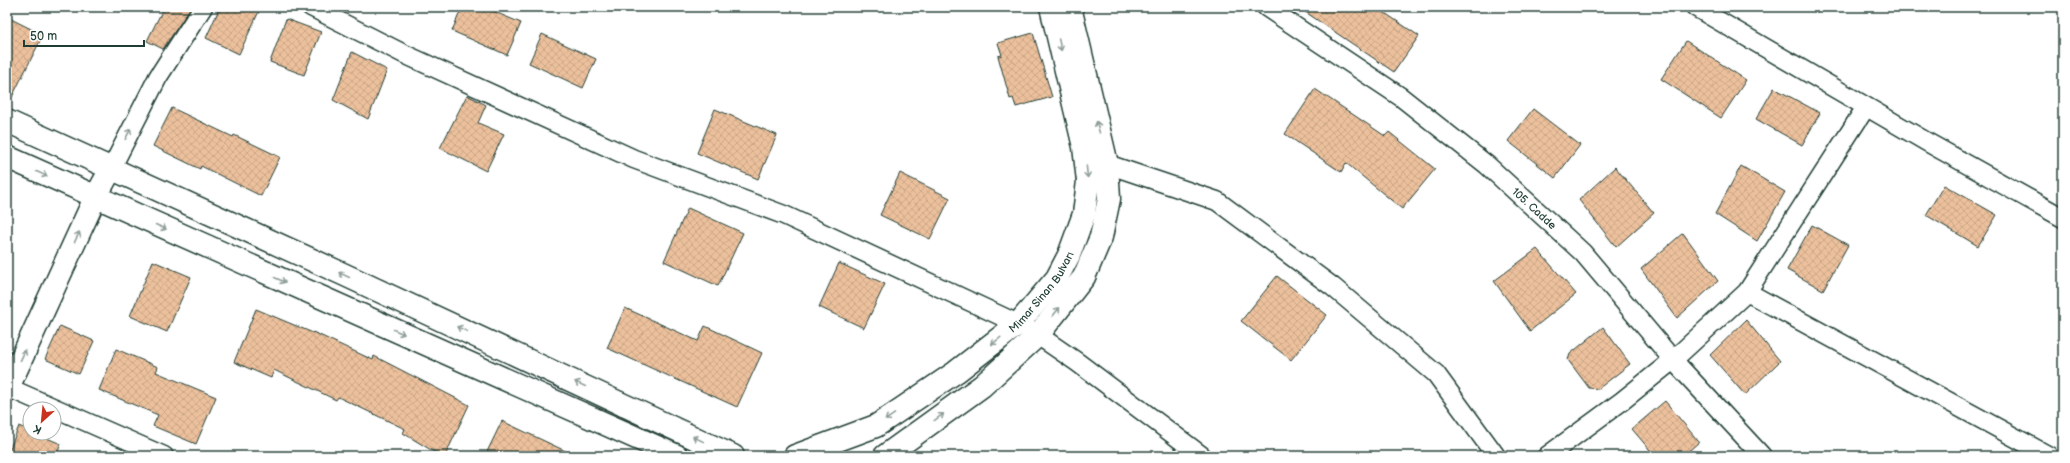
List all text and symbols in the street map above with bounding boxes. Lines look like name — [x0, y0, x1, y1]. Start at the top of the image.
scale bar — [24, 22, 144, 48]
text: 50 m — [30, 29, 57, 44]
one-way arrow — [1057, 38, 1065, 51]
one-way arrow — [1093, 121, 1101, 134]
one-way arrow — [125, 129, 132, 141]
one-way arrow — [1083, 165, 1090, 178]
one-way arrow — [36, 171, 48, 178]
street label: 105. Cadde — [1509, 185, 1559, 232]
one-way arrow — [154, 224, 166, 231]
one-way arrow — [74, 231, 82, 243]
street label: Mimar Sinan Bulvarı — [1006, 250, 1076, 335]
one-way arrow — [338, 271, 350, 278]
one-way arrow — [273, 276, 285, 284]
one-way arrow — [1052, 307, 1061, 318]
one-way arrow — [457, 325, 469, 332]
one-way arrow — [392, 329, 404, 336]
one-way arrow — [990, 337, 1001, 345]
one-way arrow — [20, 349, 27, 361]
one-way arrow — [575, 380, 587, 387]
north arrow — [22, 401, 62, 441]
one-way arrow — [885, 413, 896, 421]
one-way arrow — [933, 413, 944, 421]
text: K — [31, 422, 44, 437]
one-way arrow — [692, 435, 704, 442]

